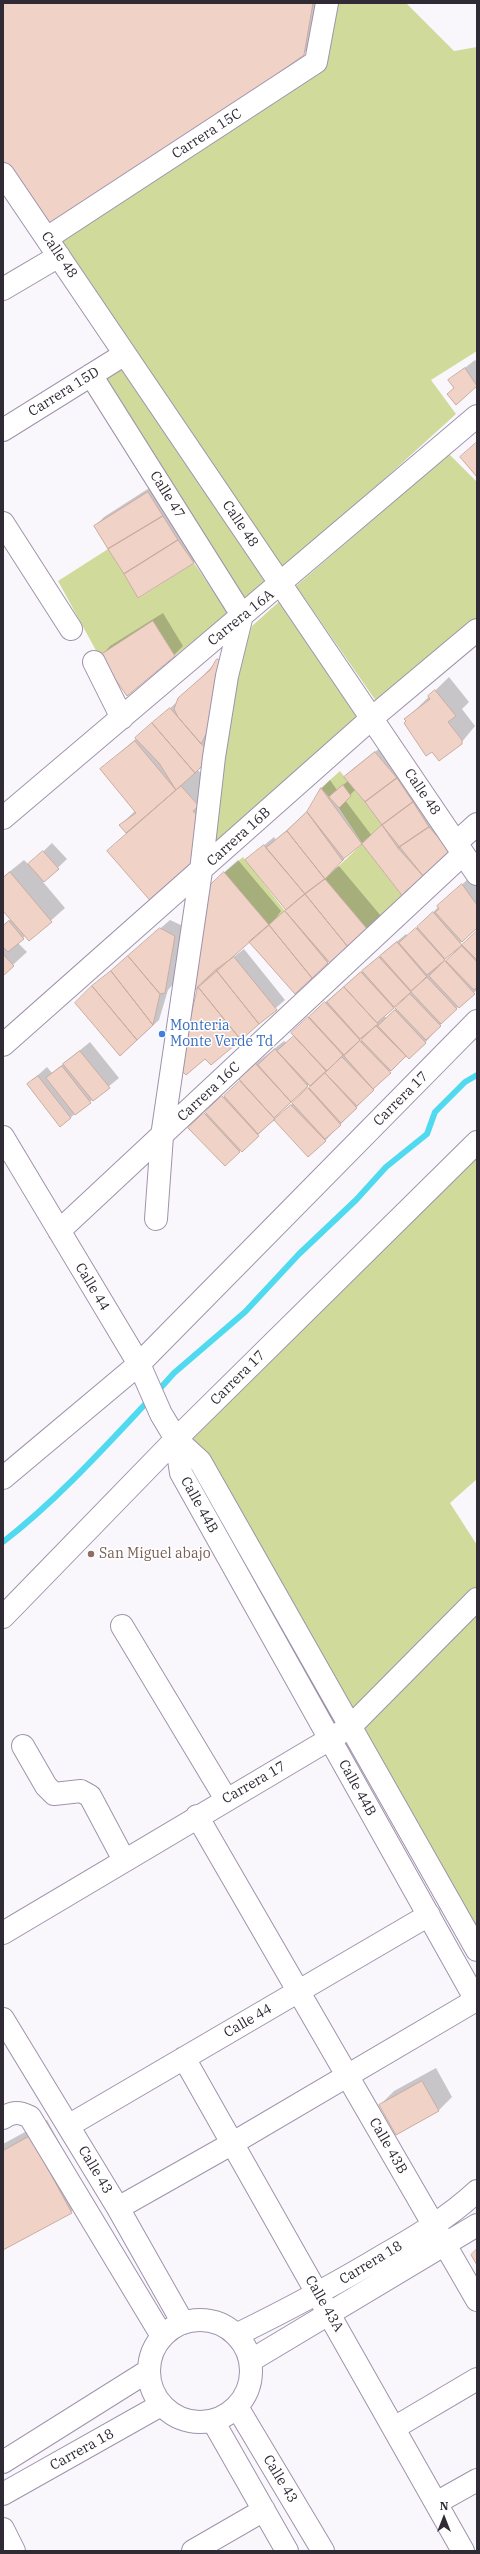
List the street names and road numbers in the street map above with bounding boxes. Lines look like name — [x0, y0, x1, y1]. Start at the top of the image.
street label: Carrera 15C — [169, 105, 245, 163]
street label: Calle 48 — [37, 229, 81, 281]
street label: Carrera 15D — [26, 364, 102, 420]
street label: Calle 47 — [146, 468, 188, 522]
street label: Calle 48 — [218, 498, 262, 550]
street label: Carrera 16A — [205, 586, 277, 650]
street label: Calle 48 — [400, 766, 444, 818]
street label: Carrera 16B — [204, 804, 274, 870]
street label: Carrera 16C — [174, 1059, 244, 1125]
street label: Carrera 17 — [370, 1068, 432, 1130]
street label: Calle 44 — [71, 1260, 113, 1314]
street label: Carrera 17 — [207, 1347, 269, 1409]
street label: Calle 44B — [177, 1474, 221, 1536]
street label: Calle 44B — [335, 1757, 379, 1819]
street label: Carrera 17 — [219, 1758, 289, 1808]
street label: Calle 44 — [221, 2001, 275, 2041]
street label: Calle 43B — [365, 2115, 411, 2177]
street label: Calle 43 — [74, 2143, 116, 2197]
street label: Carrera 18 — [337, 2238, 405, 2288]
street label: Calle 43A — [301, 2273, 347, 2335]
street label: Carrera 18 — [47, 2426, 117, 2474]
street label: Calle 43 — [259, 2452, 301, 2506]

